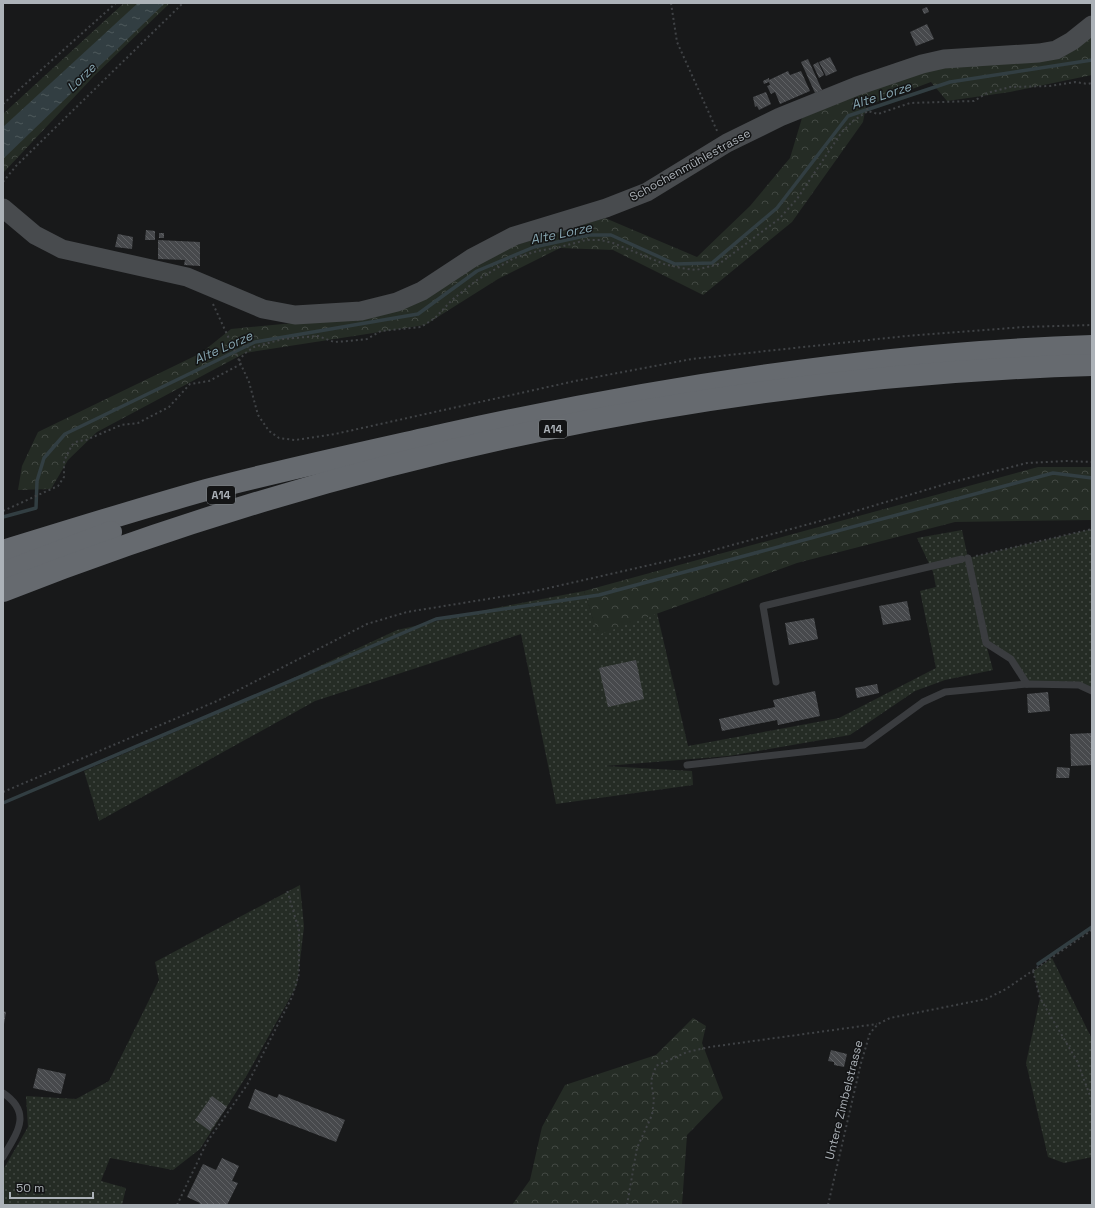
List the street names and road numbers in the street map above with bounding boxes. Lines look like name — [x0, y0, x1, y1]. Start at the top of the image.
street label: Schochenmühlestrasse — [627, 125, 753, 205]
road number: A14 — [539, 420, 567, 438]
road number: A14 — [207, 486, 235, 504]
street label: Untere Zimbelstrasse — [821, 1039, 867, 1161]

